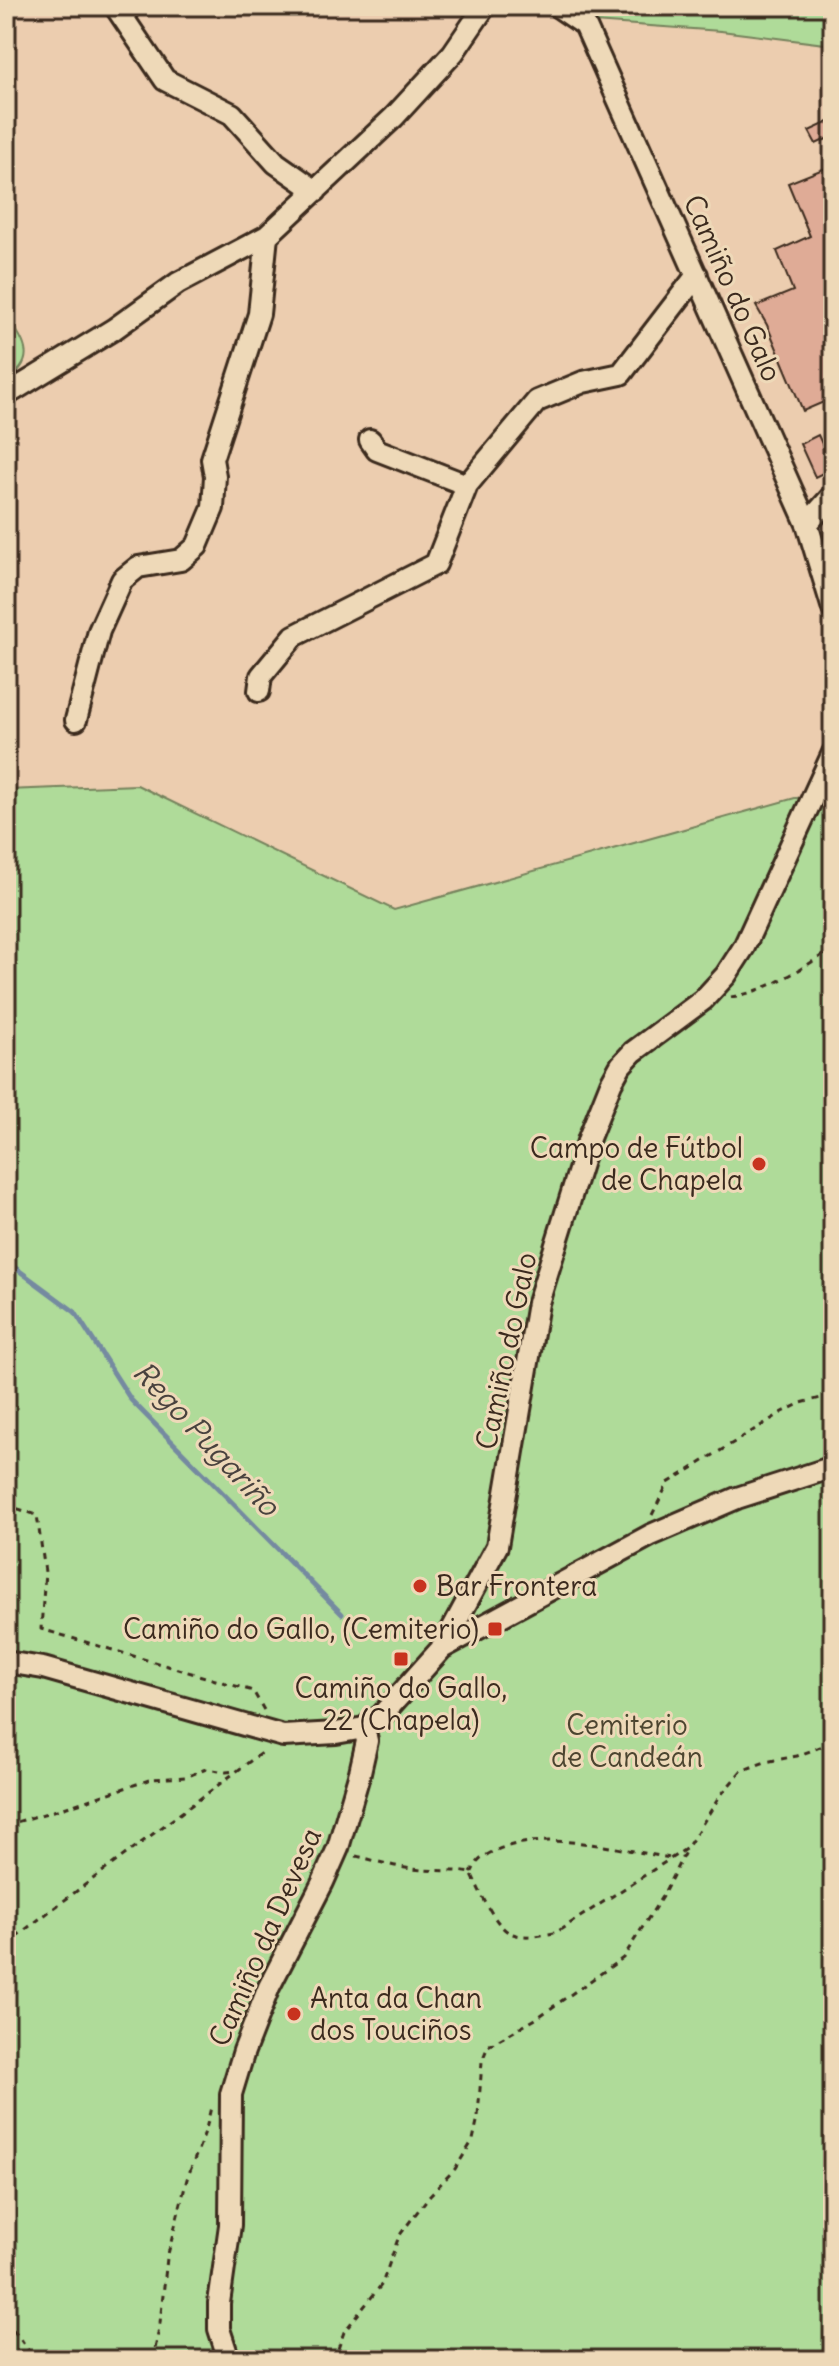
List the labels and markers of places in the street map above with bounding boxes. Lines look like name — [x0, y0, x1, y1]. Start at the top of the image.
place label: Campo de Fútbol de Chapela — [530, 1130, 743, 1198]
marker: Campo de Fútbol de Chapela — [750, 1155, 768, 1173]
place label: Bar Frontera — [436, 1568, 597, 1604]
marker: Bar Frontera — [411, 1577, 429, 1595]
place label: Camiño do Gallo, (Cemiterio) — [123, 1611, 479, 1647]
marker: Camiño do Gallo, (Cemiterio) — [486, 1620, 504, 1638]
marker: Camiño do Gallo, 22 (Chapela) — [392, 1650, 410, 1668]
place label: Camiño do Gallo, 22 (Chapela) — [295, 1670, 507, 1738]
place label: Anta da Chan dos Touciños — [310, 1980, 482, 2048]
marker: Anta da Chan dos Touciños — [285, 2005, 303, 2023]

